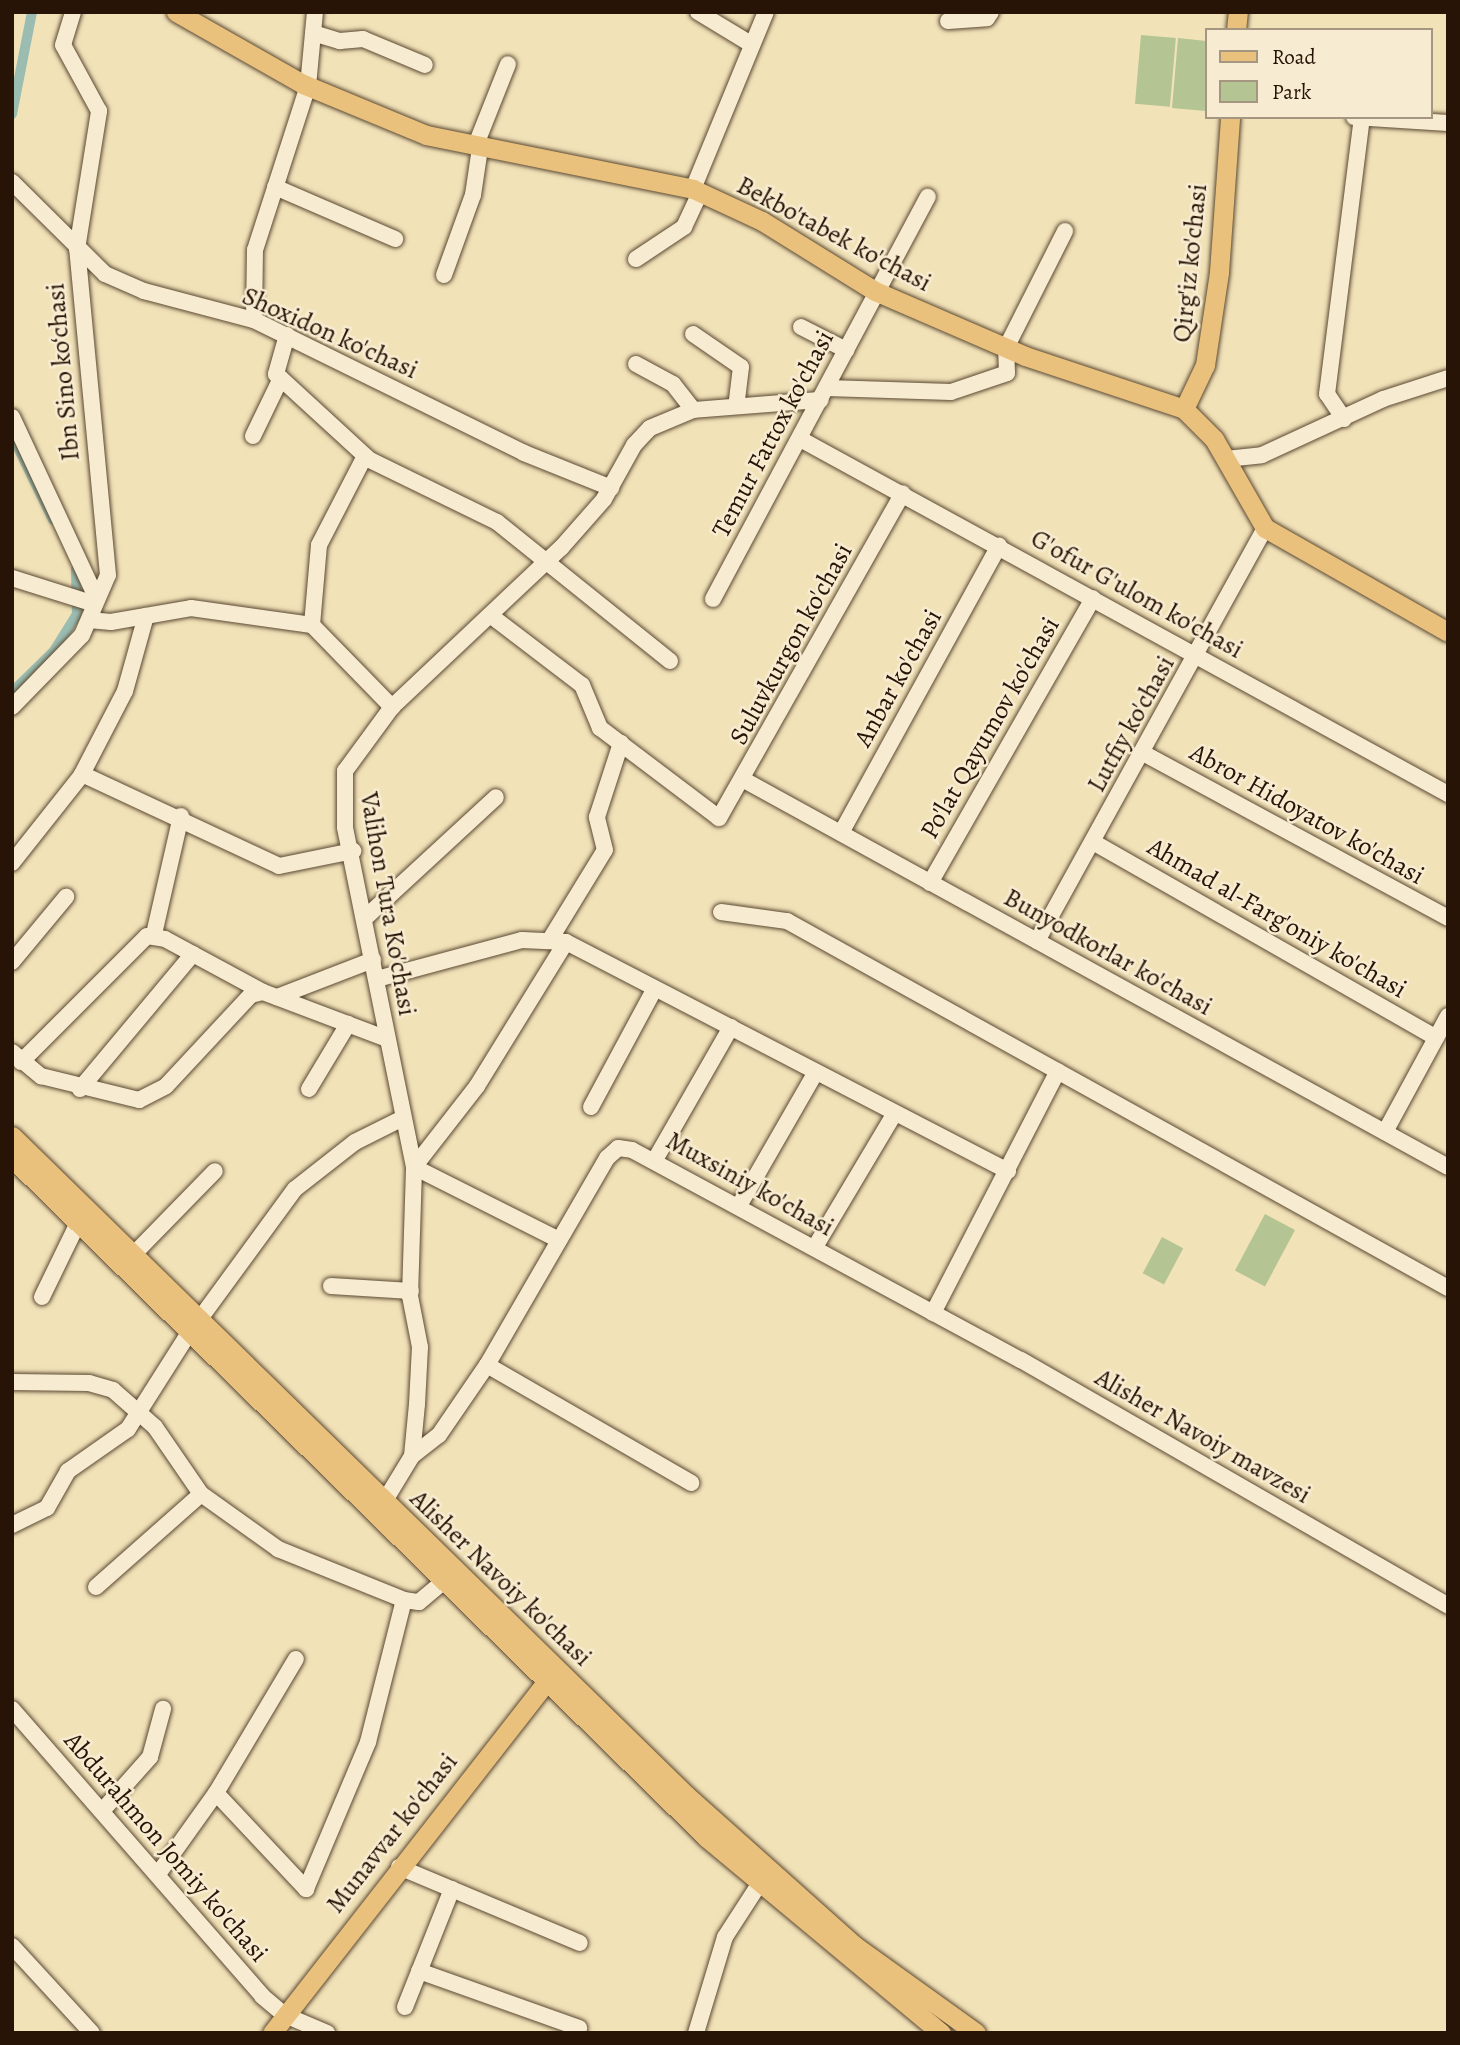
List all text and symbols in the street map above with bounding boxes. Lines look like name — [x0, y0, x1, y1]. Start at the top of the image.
legend — [1204, 28, 1432, 119]
text: Road — [1272, 43, 1316, 71]
text: Park — [1272, 78, 1311, 106]
street label: Bekbo'tabek ko'chasi — [731, 170, 937, 298]
street label: Qirg'iz ko'chasi — [1166, 182, 1214, 344]
street label: Shoxidon ko'chasi — [237, 280, 423, 386]
street label: Ibn Sino ko‘chasi — [40, 282, 86, 462]
street label: Temur Fattox ko'chasi — [705, 325, 841, 543]
street label: G'ofur G'ulom ko'chasi — [1025, 523, 1249, 665]
street label: Suluvkurgon ko'chasi — [723, 538, 859, 750]
street label: Anbar ko'chasi — [847, 604, 949, 752]
street label: Po'lat Qayumov ko'chasi — [914, 612, 1066, 844]
street label: Lutfiy ko'chasi — [1081, 650, 1181, 798]
street label: Abror Hidoyatov ko'chasi — [1184, 737, 1430, 891]
street label: Valihon Tura Ko'chasi — [353, 790, 423, 1018]
street label: Ahmad al-Farg'oniy ko'chasi — [1142, 831, 1412, 1005]
street label: Bunyodkorlar ko'chasi — [998, 882, 1218, 1022]
street label: Muxsiniy ko'chasi — [661, 1125, 839, 1243]
street label: Alisher Navoiy mavzesi — [1090, 1362, 1316, 1510]
street label: Alisher Navoiy ko'chasi — [404, 1483, 598, 1673]
street label: Abdurahmon Jomiy ko'chasi — [58, 1725, 274, 1969]
street label: Munavvar ko'chasi — [320, 1747, 464, 1919]

